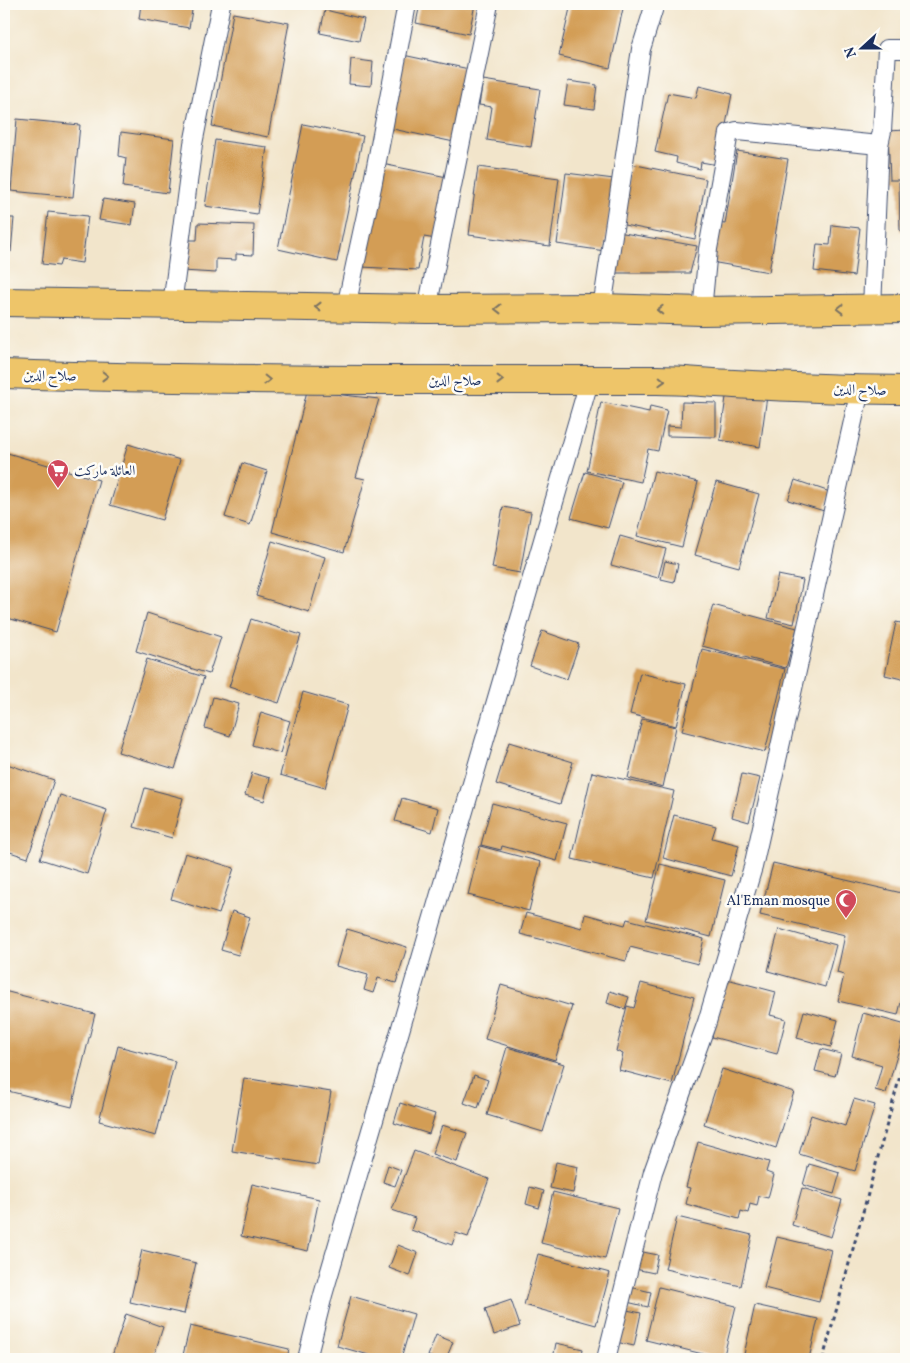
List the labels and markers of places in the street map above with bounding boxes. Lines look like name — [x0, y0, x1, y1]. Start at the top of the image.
supermarket icon: العائلة ماركت — [46, 458, 70, 489]
place label: العائلة ماركت — [74, 462, 135, 481]
mosque icon: Al'Eman mosque — [834, 888, 858, 919]
place label: Al'Eman mosque — [726, 892, 830, 911]

